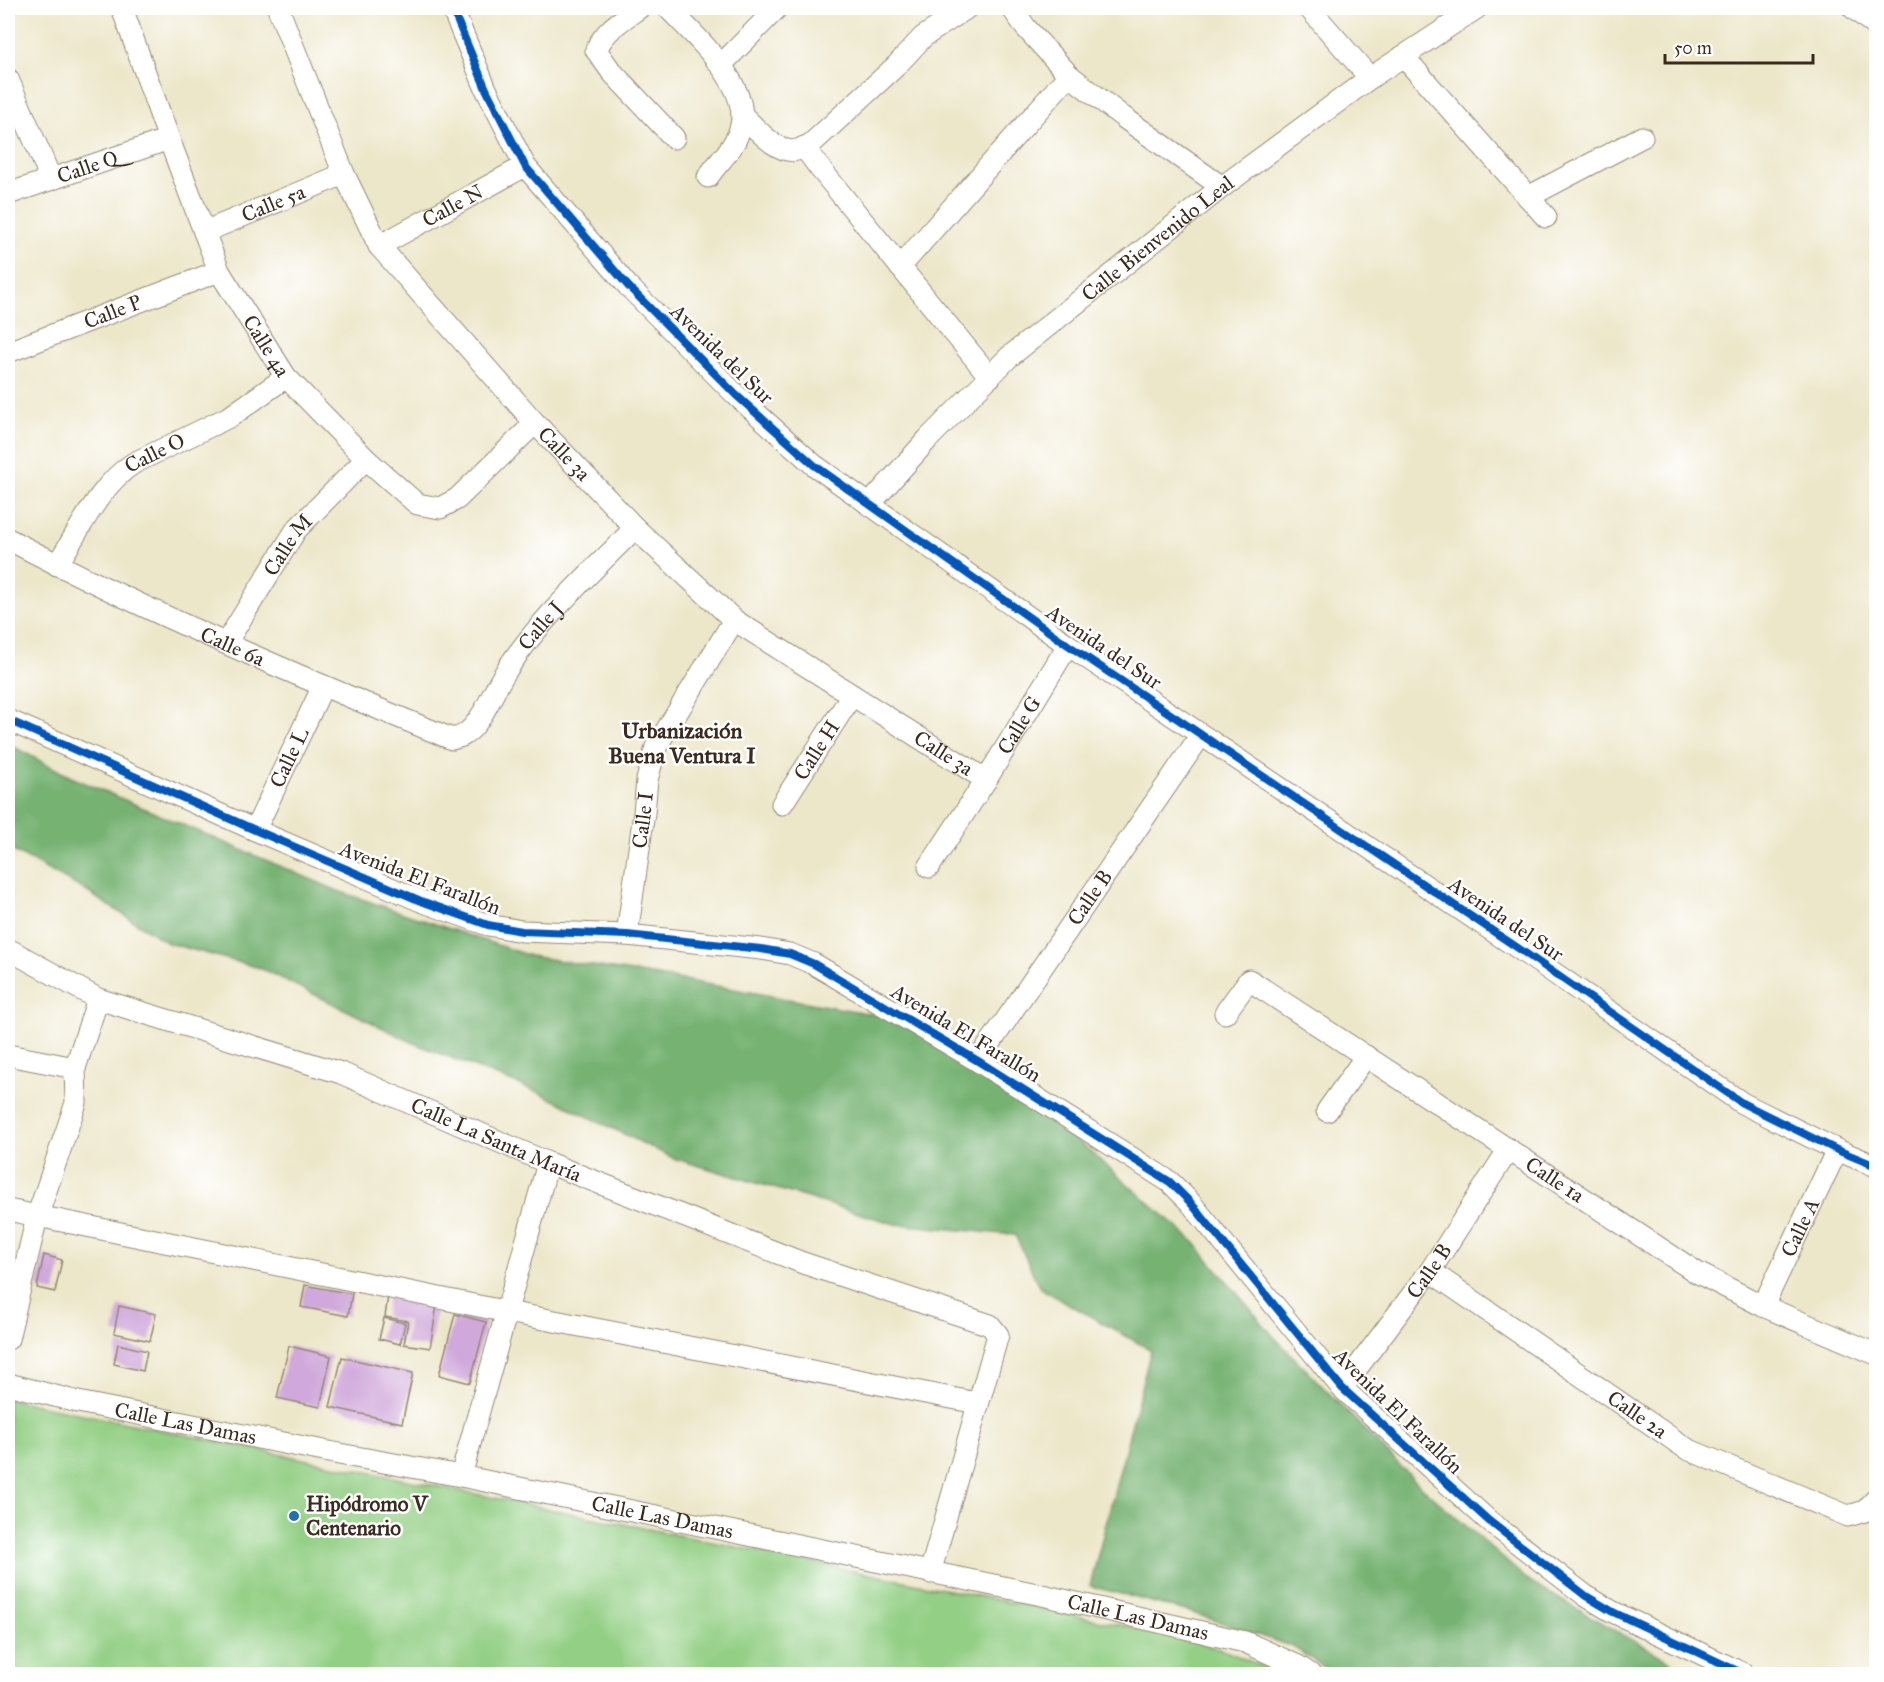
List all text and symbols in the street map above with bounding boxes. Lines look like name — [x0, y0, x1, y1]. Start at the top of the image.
scale bar — [1665, 27, 1814, 65]
text: 50 m — [1674, 37, 1712, 59]
street label: Calle Q — [54, 140, 136, 189]
street label: Calle Bienvenido Leal — [1076, 170, 1239, 307]
street label: Calle N — [418, 178, 488, 233]
street label: Calle 5a — [238, 179, 309, 228]
street label: Calle P — [80, 289, 145, 335]
street label: Avenida del Sur — [664, 298, 779, 410]
street label: Calle 4a — [237, 310, 296, 382]
street label: Calle 3a — [532, 421, 596, 486]
street label: Calle O — [120, 427, 189, 479]
street label: Calle M — [258, 508, 318, 581]
street label: Calle J — [512, 595, 569, 655]
street label: Avenida del Sur — [1041, 598, 1167, 695]
street label: Calle 6a — [196, 621, 269, 672]
street label: Calle G — [992, 692, 1047, 759]
street label: Calle H — [788, 715, 845, 785]
district label: Urbanización Buena Ventura I — [608, 717, 756, 769]
street label: Calle L — [264, 723, 315, 792]
street label: Calle 3a — [909, 725, 978, 782]
street label: Calle I — [626, 791, 659, 850]
street label: Avenida El Farallón — [335, 835, 504, 921]
street label: Calle B — [1062, 865, 1118, 930]
street label: Avenida del Sur — [1443, 870, 1569, 967]
street label: Avenida El Farallón — [885, 977, 1046, 1088]
street label: Calle La Santa María — [407, 1092, 585, 1188]
street label: Calle 1a — [1520, 1151, 1589, 1208]
street label: Calle A — [1775, 1194, 1825, 1261]
street label: Calle B — [1401, 1238, 1457, 1304]
street label: Avenida El Farallón — [1327, 1342, 1468, 1480]
street label: Calle 2a — [1602, 1385, 1672, 1444]
street label: Calle Las Damas — [112, 1397, 259, 1450]
street label: Calle Las Damas — [589, 1490, 736, 1544]
place label: Hipódromo V Centenario — [306, 1491, 429, 1541]
marker: Hipódromo V Centenario — [287, 1509, 301, 1523]
street label: Calle Las Damas — [1065, 1588, 1211, 1646]

